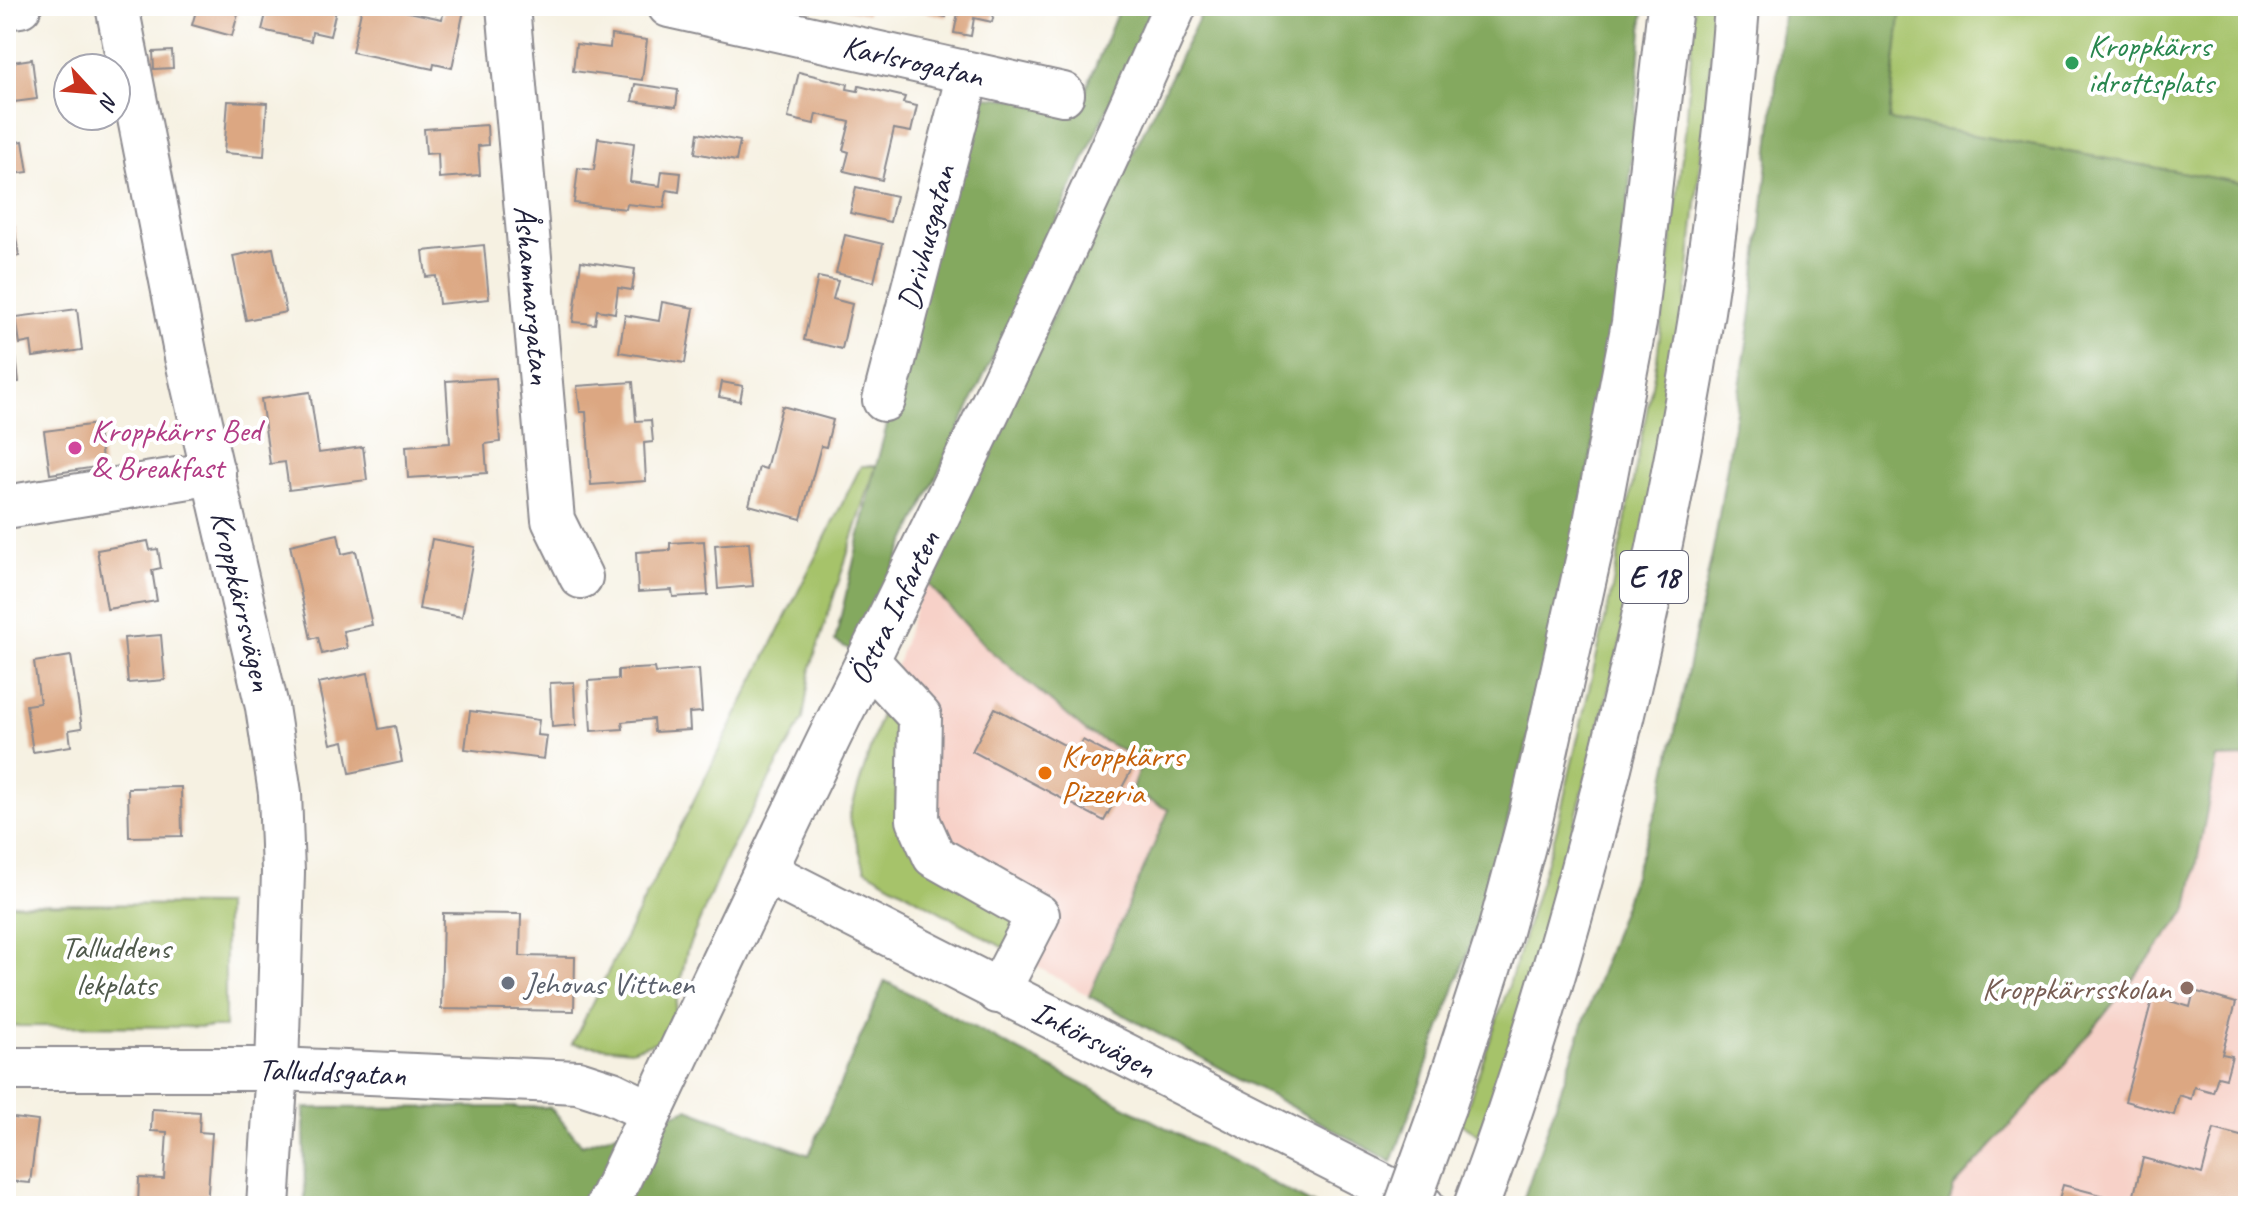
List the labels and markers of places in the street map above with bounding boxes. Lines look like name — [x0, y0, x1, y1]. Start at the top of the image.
place label: Kroppkärrs idrottsplats — [2088, 25, 2217, 103]
marker: Kroppkärrs idrottsplats — [2063, 54, 2081, 72]
place label: Kroppkärrs Bed & Breakfast — [91, 410, 265, 488]
marker: Kroppkärrs Bed & Breakfast — [66, 439, 84, 457]
place label: Kroppkärrs Pizzeria — [1061, 735, 1187, 813]
marker: Kroppkärrs Pizzeria — [1036, 764, 1054, 782]
place label: Jehovas Vittnen — [522, 963, 696, 1004]
place label: Kroppkärrsskolan — [1982, 968, 2173, 1009]
marker: Jehovas Vittnen — [499, 974, 517, 992]
marker: Kroppkärrsskolan — [2178, 979, 2196, 997]

